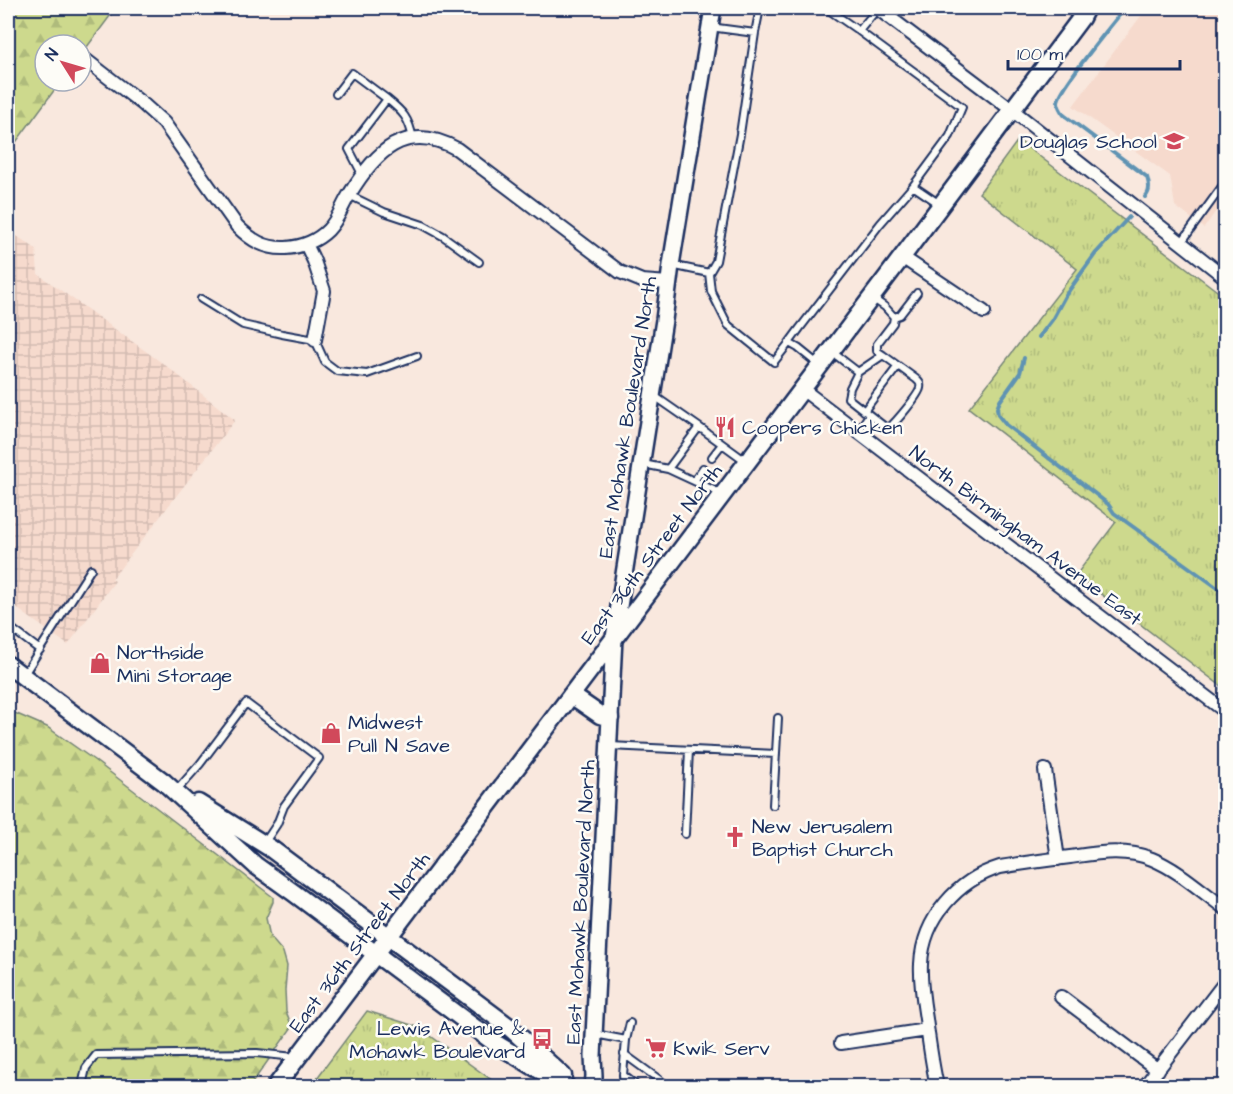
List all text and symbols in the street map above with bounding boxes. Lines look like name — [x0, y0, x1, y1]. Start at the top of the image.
north arrow — [33, 33, 93, 93]
scale bar — [1008, 33, 1180, 71]
text: 100 m — [1017, 42, 1063, 67]
text: N — [40, 44, 64, 65]
place label: Douglas School — [1020, 128, 1157, 157]
school or university icon: Douglas School — [1162, 129, 1186, 153]
street label: East Mohawk Boulevard North — [592, 274, 664, 560]
place label: Coopers Chicken — [742, 414, 903, 442]
restaurant icon: Coopers Chicken — [713, 415, 737, 439]
street label: North Birmingham Avenue East — [903, 439, 1148, 633]
street label: East 36th Street North — [575, 458, 729, 651]
place label: Northside Mini Storage — [117, 639, 232, 691]
shop icon: Northside Mini Storage — [88, 651, 112, 675]
place label: Midwest Pull N Save — [348, 709, 450, 760]
shop icon: Midwest Pull N Save — [319, 721, 343, 745]
street label: East Mohawk Boulevard North — [560, 759, 602, 1045]
place label: New Jerusalem Baptist Church — [752, 813, 893, 864]
church icon: New Jerusalem Baptist Church — [723, 825, 747, 849]
street label: East 36th Street North — [283, 846, 437, 1039]
place label: Lewis Avenue & Mohawk Boulevard — [349, 1015, 526, 1066]
bus stop icon: Lewis Avenue & Mohawk Boulevard — [530, 1027, 554, 1051]
place label: Kwik Serv — [673, 1035, 770, 1063]
supermarket icon: Kwik Serv — [644, 1036, 668, 1060]

